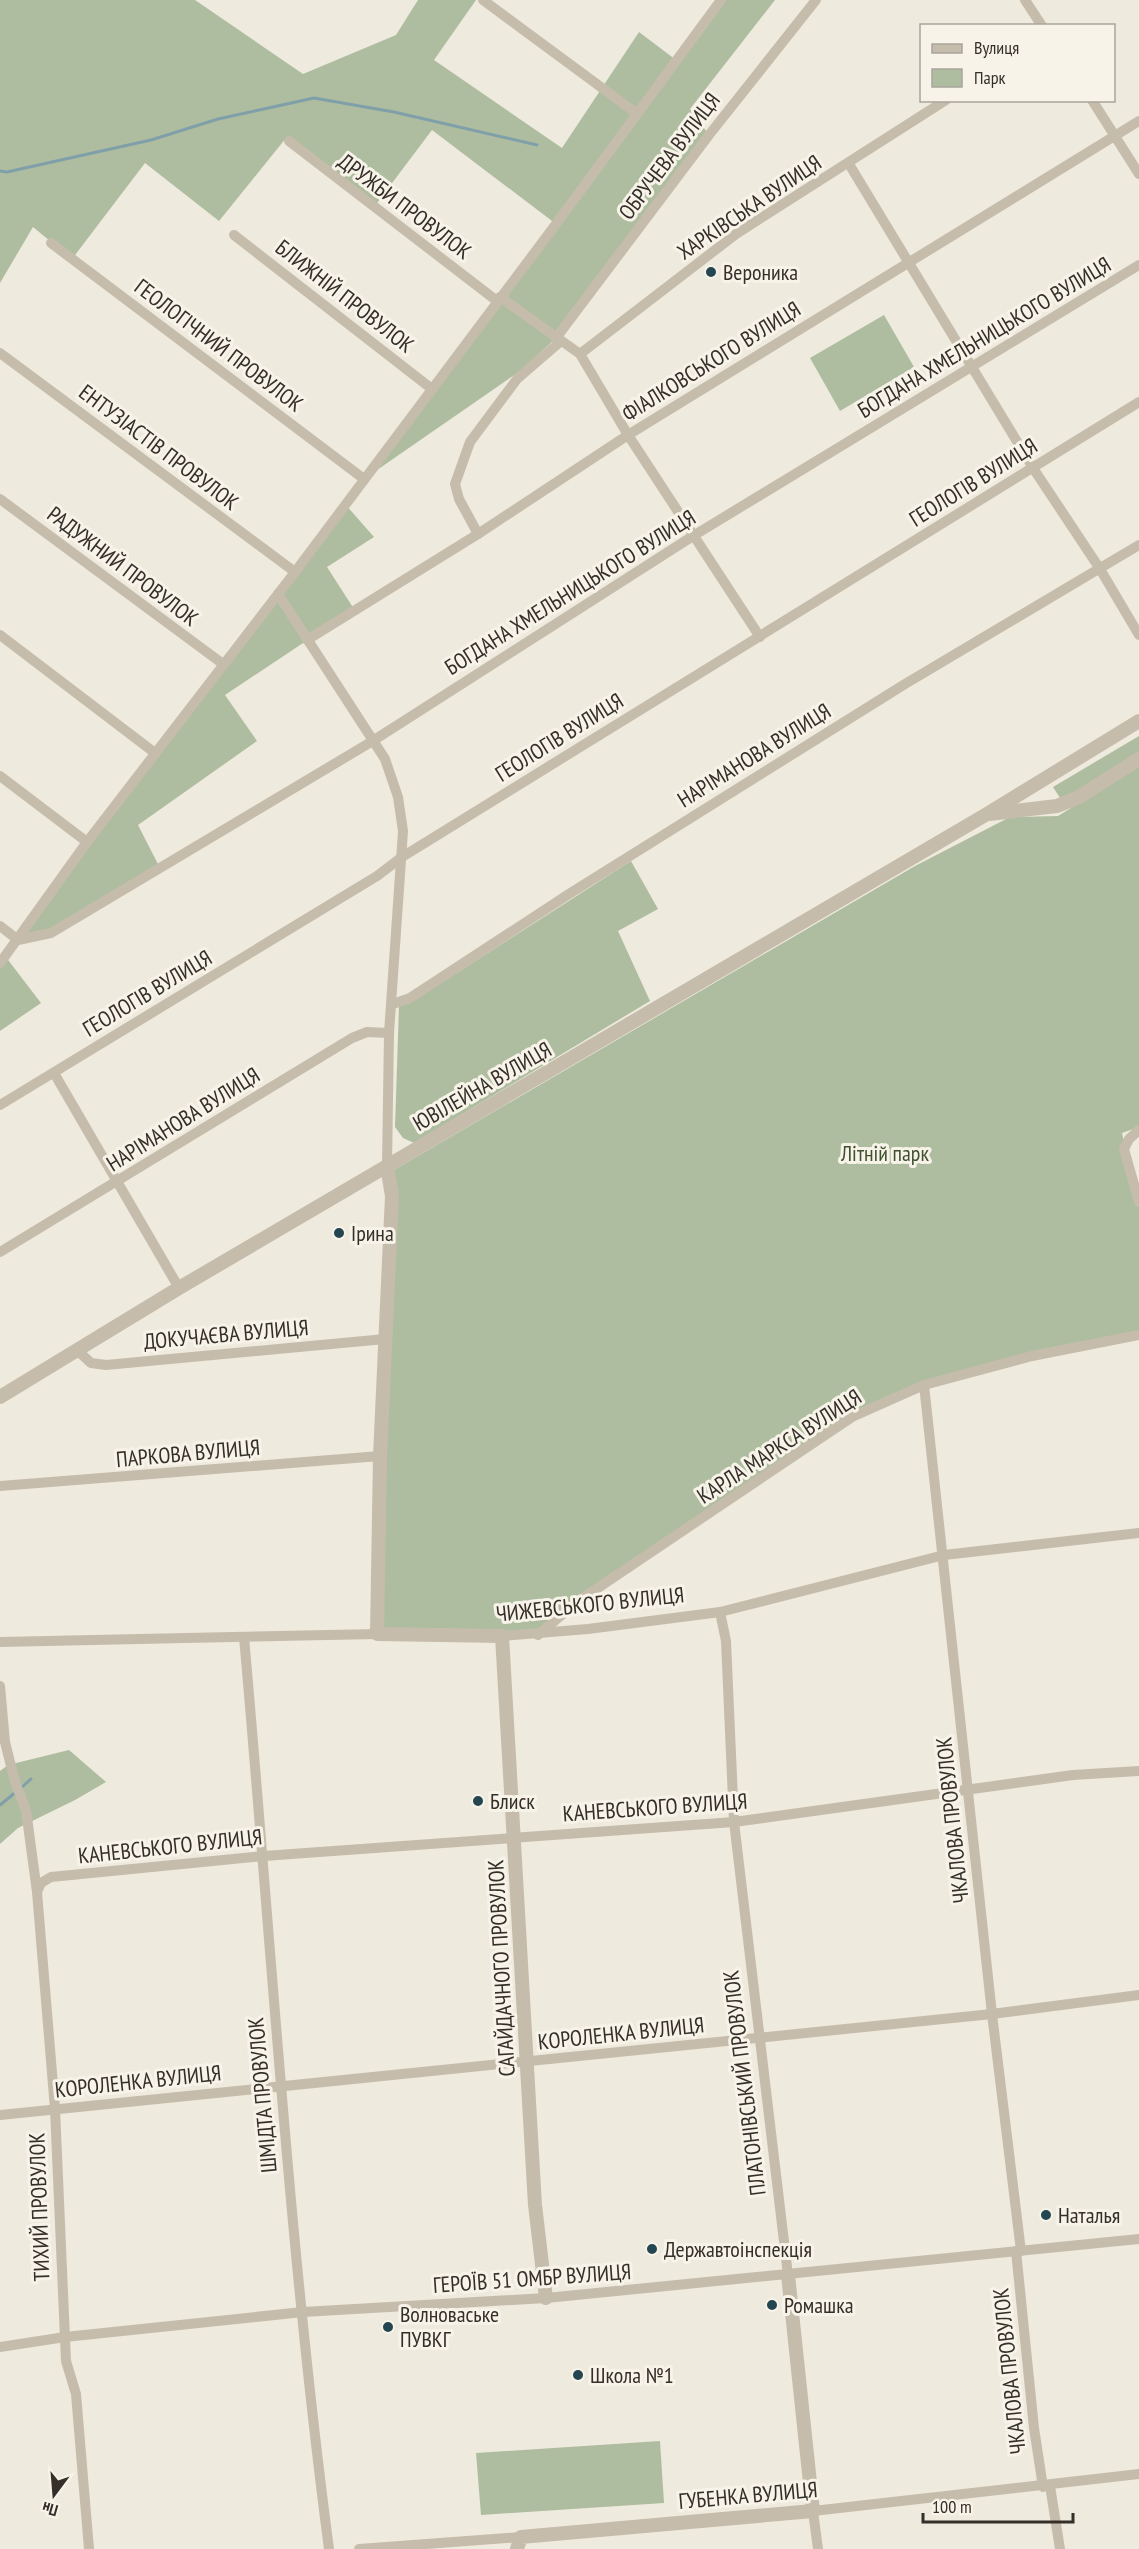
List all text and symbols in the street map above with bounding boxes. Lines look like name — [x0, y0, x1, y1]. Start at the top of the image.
legend — [920, 24, 1115, 102]
text: Вулиця — [974, 36, 1019, 59]
text: Парк — [974, 66, 1005, 89]
street label: ОБРУЧЕВА ВУЛИЦЯ — [612, 87, 726, 225]
street label: ДРУЖБИ ПРОВУЛОК — [333, 147, 477, 265]
street label: ХАРКІВСЬКА ВУЛИЦЯ — [672, 148, 826, 266]
street label: БЛИЖНІЙ ПРОВУЛОК — [270, 233, 420, 359]
street label: БОГДАНА ХМЕЛЬНИЦЬКОГО ВУЛИЦЯ — [852, 250, 1116, 424]
place label: Вероника — [723, 258, 798, 286]
marker: Вероника — [704, 265, 718, 279]
street label: ГЕОЛОГІЧНИЙ ПРОВУЛОК — [129, 272, 309, 418]
street label: ФІАЛКОВСЬКОГО ВУЛИЦЯ — [617, 295, 805, 427]
street label: ЕНТУЗІАСТІВ ПРОВУЛОК — [74, 378, 244, 516]
street label: ГЕОЛОГІВ ВУЛИЦЯ — [904, 431, 1042, 533]
street label: РАДУЖНИЙ ПРОВУЛОК — [42, 500, 204, 632]
street label: БОГДАНА ХМЕЛЬНИЦЬКОГО ВУЛИЦЯ — [439, 503, 701, 681]
street label: ГЕОЛОГІВ ВУЛИЦЯ — [490, 686, 628, 788]
street label: НАРІМАНОВА ВУЛИЦЯ — [672, 697, 836, 813]
street label: ГЕОЛОГІВ ВУЛИЦЯ — [77, 943, 217, 1043]
street label: ЮВІЛЕЙНА ВУЛИЦЯ — [408, 1035, 556, 1137]
street label: НАРІМАНОВА ВУЛИЦЯ — [101, 1061, 265, 1177]
park label: Літній парк — [840, 1139, 929, 1167]
place label: Ірина — [351, 1219, 394, 1247]
marker: Ірина — [332, 1226, 346, 1240]
street label: ДОКУЧАЄВА ВУЛИЦЯ — [142, 1313, 310, 1355]
street label: КАРЛА МАРКСА ВУЛИЦЯ — [692, 1382, 866, 1510]
street label: ПАРКОВА ВУЛИЦЯ — [115, 1433, 261, 1473]
street label: ЧИЖЕВСЬКОГО ВУЛИЦЯ — [495, 1580, 685, 1628]
street label: ЧКАЛОВА ПРОВУЛОК — [929, 1735, 975, 1904]
place label: Блиск — [490, 1787, 535, 1815]
street label: КАНЕВСЬКОГО ВУЛИЦЯ — [562, 1787, 748, 1827]
marker: Блиск — [471, 1794, 485, 1808]
street label: КАНЕВСЬКОГО ВУЛИЦЯ — [77, 1822, 263, 1870]
street label: САГАЙДАЧНОГО ПРОВУЛОК — [481, 1859, 521, 2077]
street label: ПЛАТОНІВСЬКИЙ ПРОВУЛОК — [716, 1969, 772, 2197]
street label: КОРОЛЕНКА ВУЛИЦЯ — [536, 2010, 706, 2056]
street label: ШМІДТА ПРОВУЛОК — [241, 2016, 283, 2174]
street label: КОРОЛЕНКА ВУЛИЦЯ — [53, 2058, 223, 2104]
street label: ТИХИЙ ПРОВУЛОК — [22, 2132, 56, 2282]
place label: Наталья — [1058, 2201, 1120, 2229]
marker: Наталья — [1039, 2208, 1053, 2222]
place label: Державтоінспекція — [664, 2235, 812, 2263]
marker: Державтоінспекція — [645, 2242, 659, 2256]
street label: ГЕРОЇВ 51 ОМБР ВУЛИЦЯ — [432, 2257, 632, 2299]
street label: ЧКАЛОВА ПРОВУЛОК — [986, 2286, 1032, 2455]
place label: Ромашка — [784, 2291, 853, 2319]
marker: Ромашка — [765, 2298, 779, 2312]
place label: Волноваське ПУВКГ — [400, 2300, 499, 2353]
marker: Волноваське ПУВКГ — [381, 2320, 395, 2334]
place label: Школа №1 — [590, 2361, 674, 2389]
marker: Школа №1 — [571, 2368, 585, 2382]
north arrow — [24, 2465, 84, 2525]
street label: ГУБЕНКА ВУЛИЦЯ — [677, 2475, 819, 2515]
scale bar — [923, 2486, 1073, 2524]
text: 100 m — [932, 2495, 972, 2518]
text: Пн — [40, 2498, 60, 2521]

